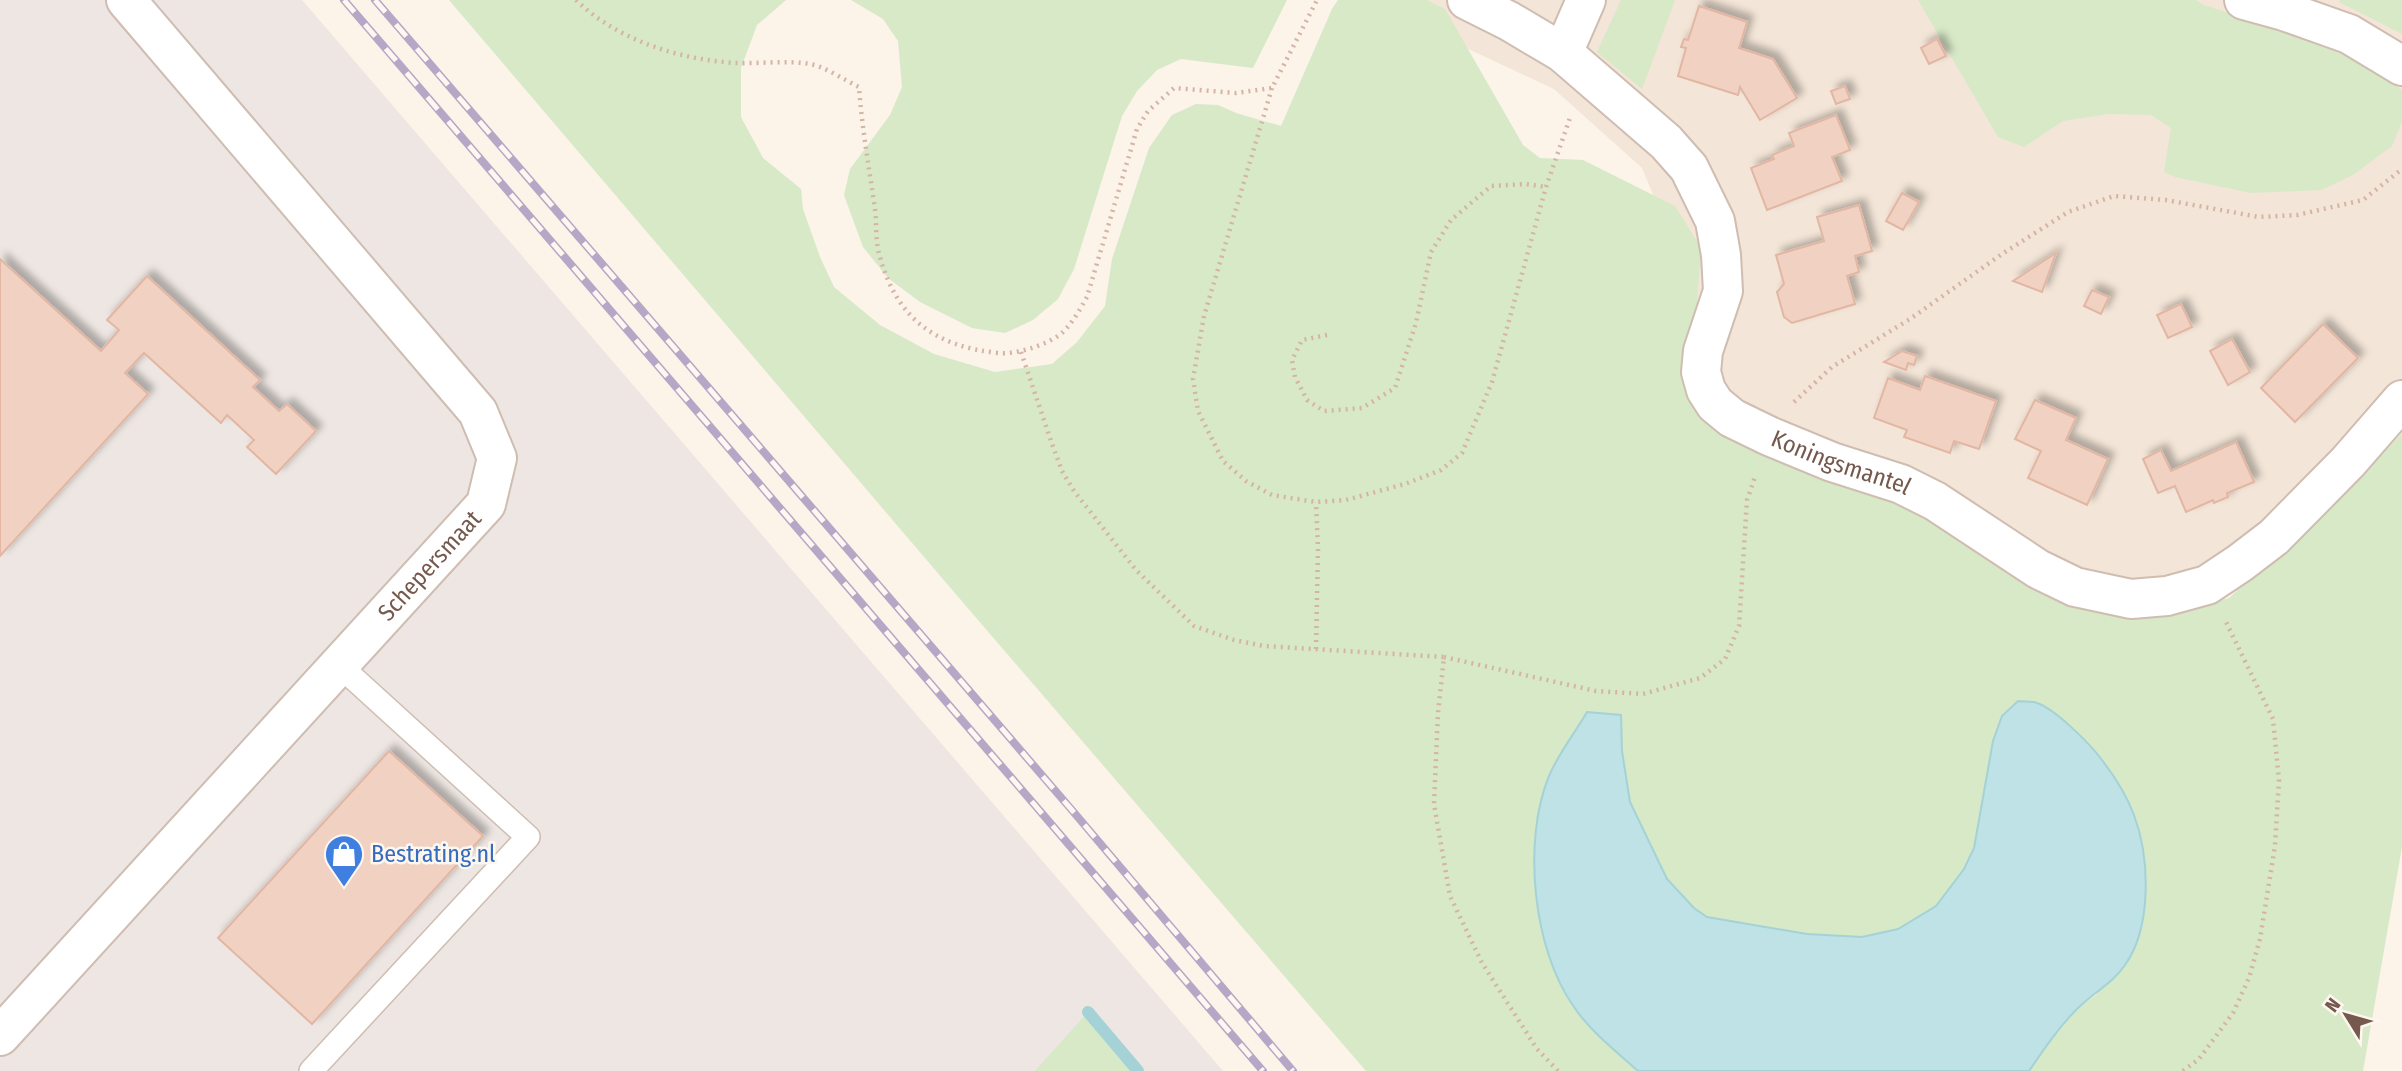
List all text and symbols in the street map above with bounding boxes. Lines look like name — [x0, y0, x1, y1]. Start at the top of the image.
street label: Koningsmantel — [1767, 425, 1916, 501]
street label: Schepersmaat — [372, 505, 487, 627]
shop icon: Bestrating.nl — [323, 833, 365, 888]
place label: Bestrating.nl — [371, 840, 495, 868]
north arrow — [2311, 980, 2381, 1050]
text: N — [2320, 994, 2345, 1017]

